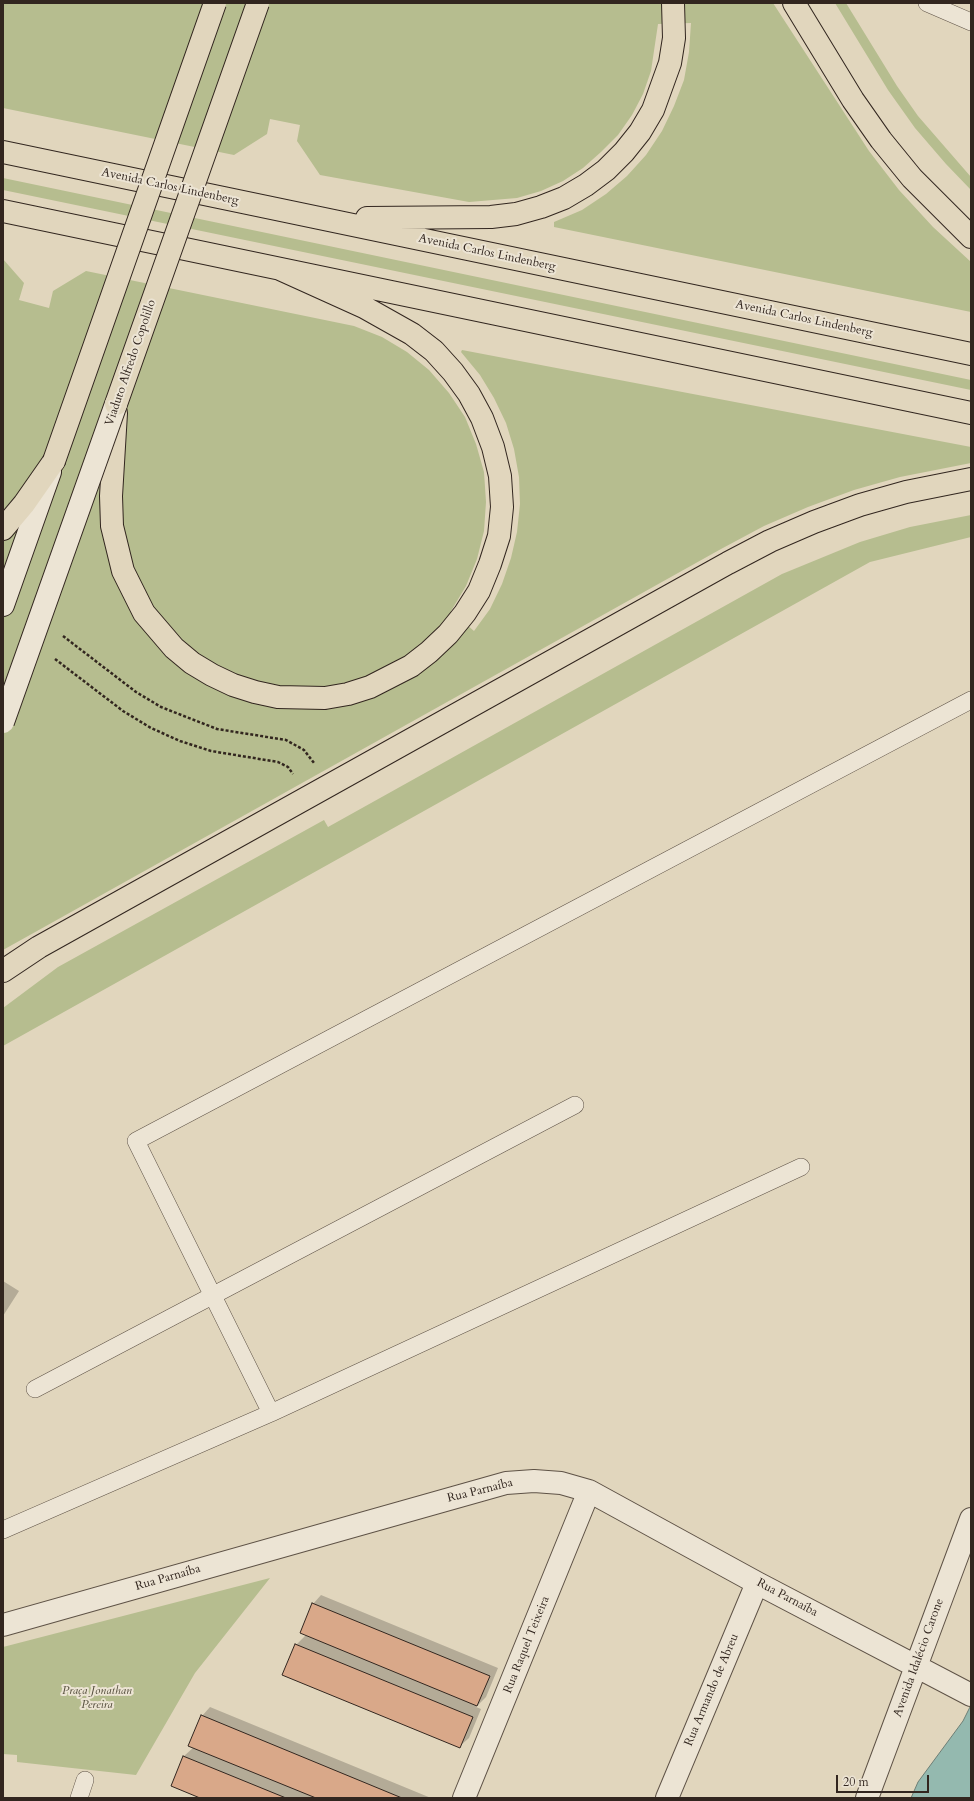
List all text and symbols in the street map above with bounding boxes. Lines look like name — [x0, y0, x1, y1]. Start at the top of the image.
street label: Avenida Carlos Lindenberg — [100, 165, 240, 209]
street label: Avenida Carlos Lindenberg — [417, 231, 557, 275]
street label: Avenida Carlos Lindenberg — [734, 297, 874, 341]
street label: Viaduto Alfredo Copolillo — [103, 298, 159, 428]
street label: Rua Parnaíba — [446, 1476, 514, 1506]
street label: Rua Parnaíba — [134, 1562, 202, 1594]
street label: Rua Parnaíba — [754, 1576, 820, 1620]
street label: Rua Raquel Teixeira — [501, 1594, 553, 1696]
street label: Avenida Idalécio Carone — [891, 1597, 947, 1719]
street label: Rua Armando de Abreu — [682, 1632, 742, 1748]
park label: Praça Jonathan Pereira — [62, 1684, 132, 1712]
scale bar — [838, 1767, 931, 1793]
text: 20 m — [843, 1774, 869, 1790]

